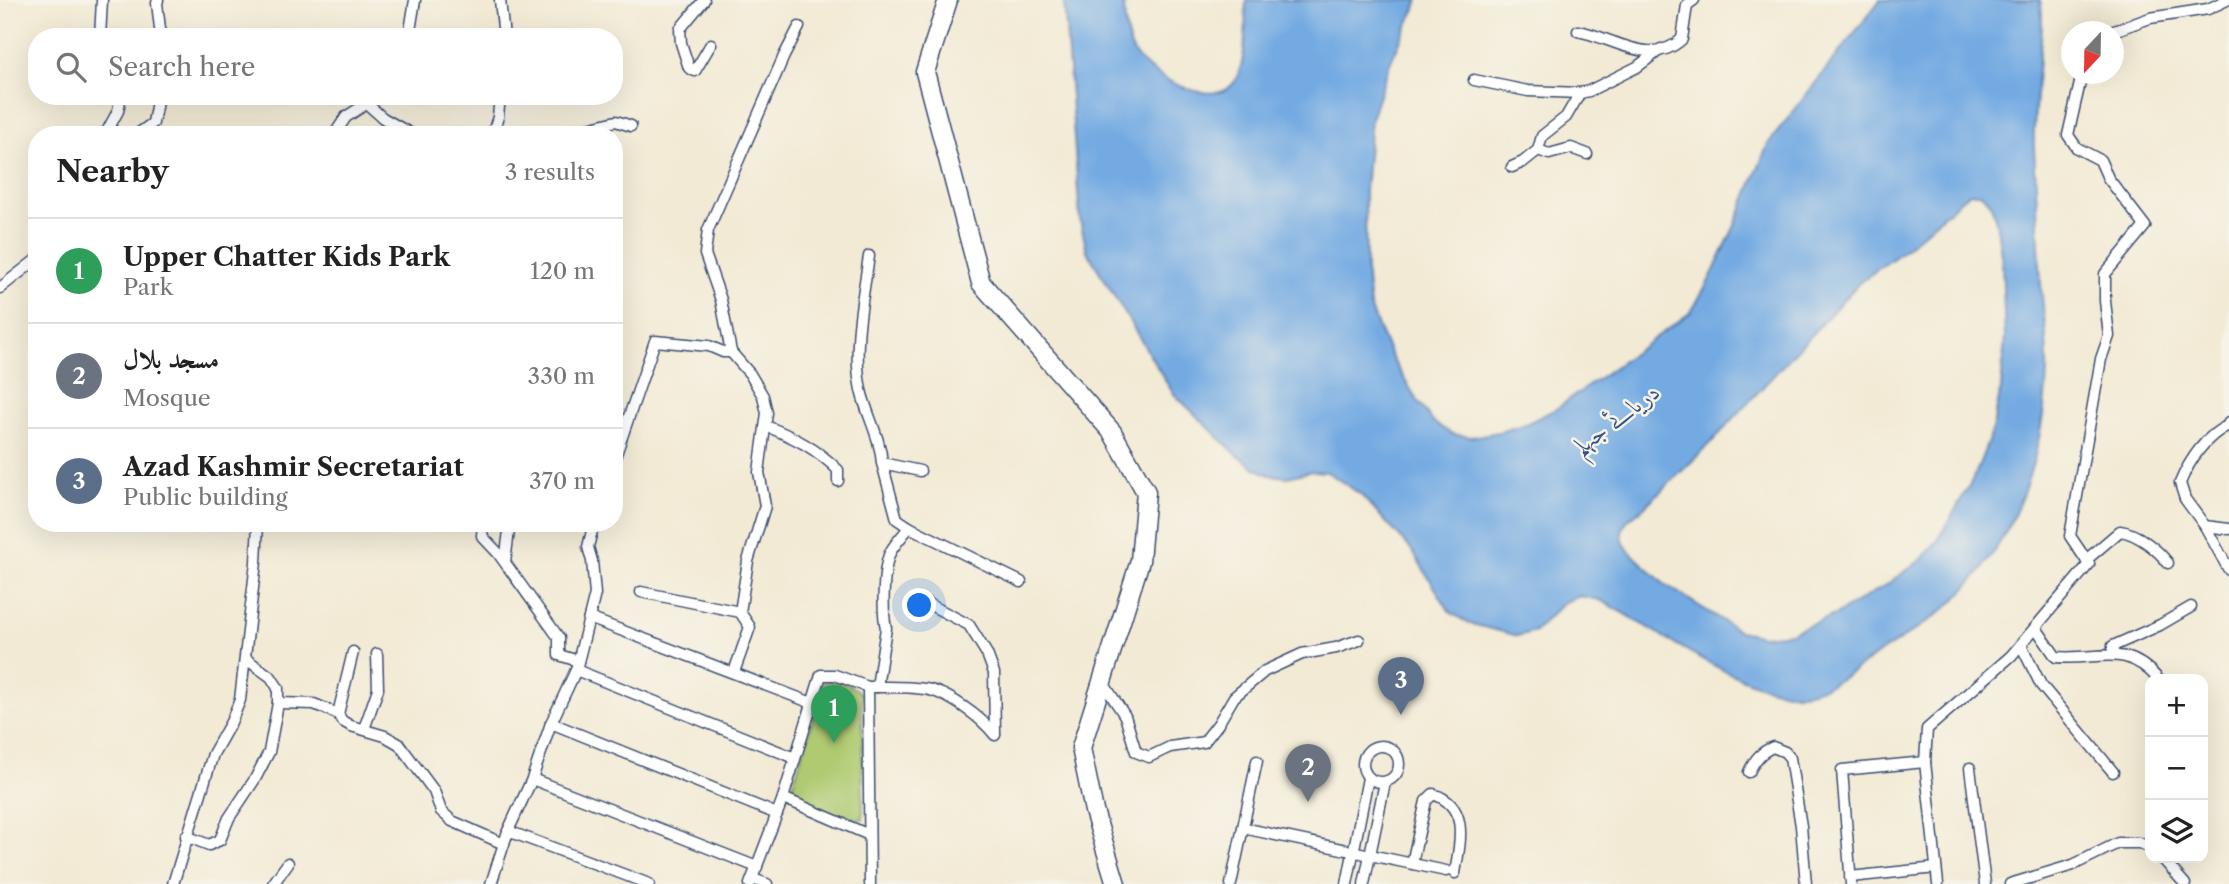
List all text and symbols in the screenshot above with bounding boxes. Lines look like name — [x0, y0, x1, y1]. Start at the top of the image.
north arrow — [2061, 21, 2124, 84]
search box — [28, 28, 623, 105]
icon: search — [52, 48, 90, 86]
text: Search here — [108, 51, 255, 83]
text: Nearby — [56, 153, 169, 190]
text: 3 results — [505, 158, 595, 186]
text: Upper Chatter Kids Park — [123, 241, 450, 273]
text: 1 — [74, 257, 84, 285]
text: 120 m — [530, 257, 595, 285]
text: Park — [123, 273, 173, 301]
text: مسجد بلال — [123, 343, 219, 375]
text: 2 — [72, 362, 86, 390]
text: 330 m — [528, 362, 595, 390]
water label: دریائے جہلم — [1566, 376, 1670, 468]
text: Mosque — [123, 384, 211, 412]
text: Azad Kashmir Secretariat — [123, 451, 464, 483]
text: 3 — [73, 467, 86, 495]
text: 370 m — [529, 467, 595, 495]
text: Public building — [123, 483, 288, 511]
your location — [902, 588, 936, 622]
pin: 3 — [1378, 657, 1424, 715]
map controls — [2145, 674, 2208, 863]
button: + — [2145, 674, 2208, 737]
pin: 1 — [811, 685, 857, 743]
button: − — [2145, 737, 2208, 800]
pin: 2 — [1285, 744, 1331, 802]
button: layers — [2145, 800, 2208, 863]

